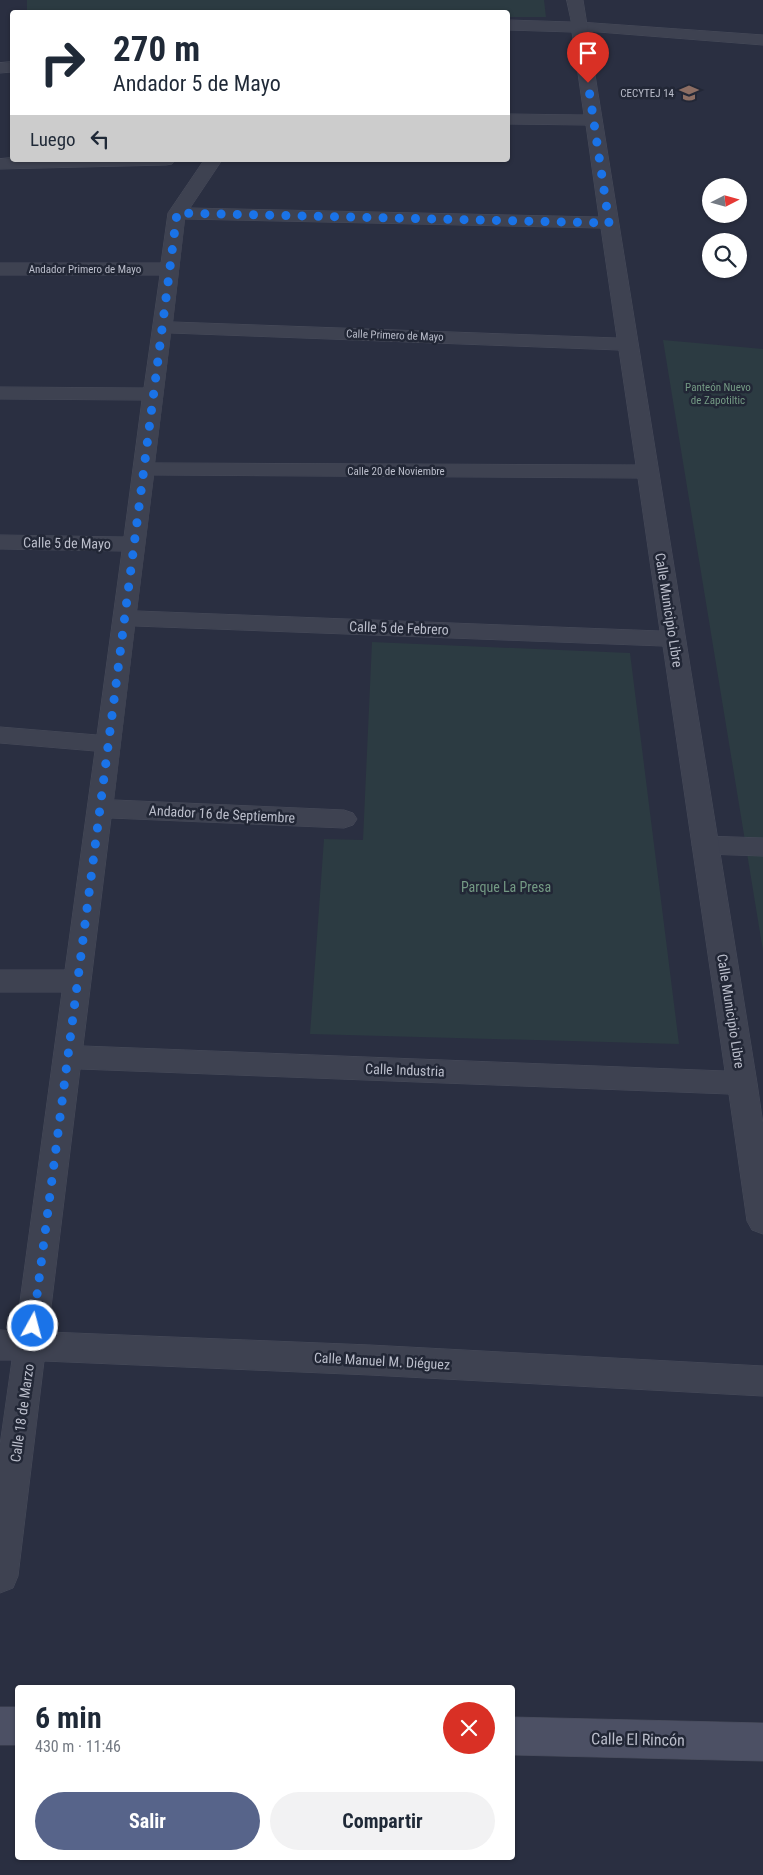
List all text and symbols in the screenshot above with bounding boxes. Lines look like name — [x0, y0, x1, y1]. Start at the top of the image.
text: 270 m — [113, 29, 200, 70]
icon: right — [30, 30, 95, 95]
pin — [567, 32, 609, 83]
icon: arrive — [574, 39, 602, 67]
text: Andador 5 de Mayo — [113, 71, 281, 96]
school or university icon: CECYTEJ 14 — [678, 82, 700, 104]
place label: CECYTEJ 14 — [620, 87, 675, 100]
icon: left — [86, 125, 114, 153]
text: Luego — [30, 128, 76, 151]
north arrow — [702, 178, 748, 222]
map controls — [702, 178, 747, 278]
button: search — [702, 233, 747, 278]
street label: Andador Primero de Mayo — [29, 263, 142, 276]
street label: Calle Primero de Mayo — [346, 327, 444, 344]
park label: Panteón Nuevo de Zapotiltic — [685, 381, 751, 407]
street label: Calle 20 de Noviembre — [347, 465, 445, 478]
street label: Calle 5 de Mayo — [23, 534, 111, 552]
street label: Calle Municipio Libre — [652, 552, 686, 669]
street label: Calle 5 de Febrero — [349, 618, 449, 638]
street label: Andador 16 de Septiembre — [148, 802, 296, 826]
park label: Parque La Presa — [461, 879, 551, 895]
street label: Calle Municipio Libre — [714, 953, 748, 1070]
street label: Calle Industria — [365, 1061, 445, 1079]
position arrow — [6, 1299, 58, 1351]
street label: Calle Manuel M. Diéguez — [314, 1349, 450, 1373]
street label: Calle 18 de Marzo — [7, 1363, 37, 1463]
text: 6 min — [35, 1700, 102, 1735]
button: close — [443, 1702, 495, 1754]
street label: Calle El Rincón — [591, 1729, 685, 1750]
text: 430 m · 11:46 — [35, 1737, 121, 1756]
button: Salir — [35, 1792, 260, 1850]
button: Compartir — [270, 1792, 495, 1850]

